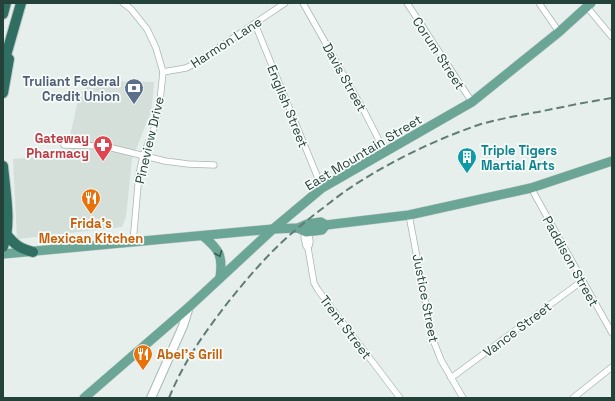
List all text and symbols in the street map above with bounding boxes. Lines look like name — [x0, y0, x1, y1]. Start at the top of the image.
street label: Harmon Lane — [187, 13, 265, 72]
street label: Corum Street — [409, 14, 468, 93]
street label: Davis Street — [319, 40, 370, 115]
street label: English Street — [263, 62, 312, 150]
place label: Truliant Federal Credit Union — [22, 73, 120, 105]
bank icon: Truliant Federal Credit Union — [123, 77, 145, 105]
street label: Pineview Drive — [131, 95, 168, 185]
street label: East Mountain Street — [302, 111, 425, 194]
place label: Gateway Pharmacy — [26, 130, 89, 162]
pharmacy icon: Gateway Pharmacy — [92, 134, 114, 162]
place label: Triple Tigers Martial Arts — [481, 142, 557, 174]
building icon: Triple Tigers Martial Arts — [456, 146, 478, 174]
restaurant icon: Frida's Mexican Kitchen — [80, 187, 102, 215]
street label: Paddison Street — [539, 213, 602, 309]
place label: Frida's Mexican Kitchen — [39, 215, 143, 247]
one-way arrow — [214, 251, 222, 258]
street label: Justice Street — [409, 252, 442, 344]
street label: Trent Street — [316, 292, 375, 363]
street label: Vance Street — [480, 298, 555, 361]
restaurant icon: Abel's Grill — [132, 343, 154, 371]
place label: Abel's Grill — [157, 346, 222, 363]

